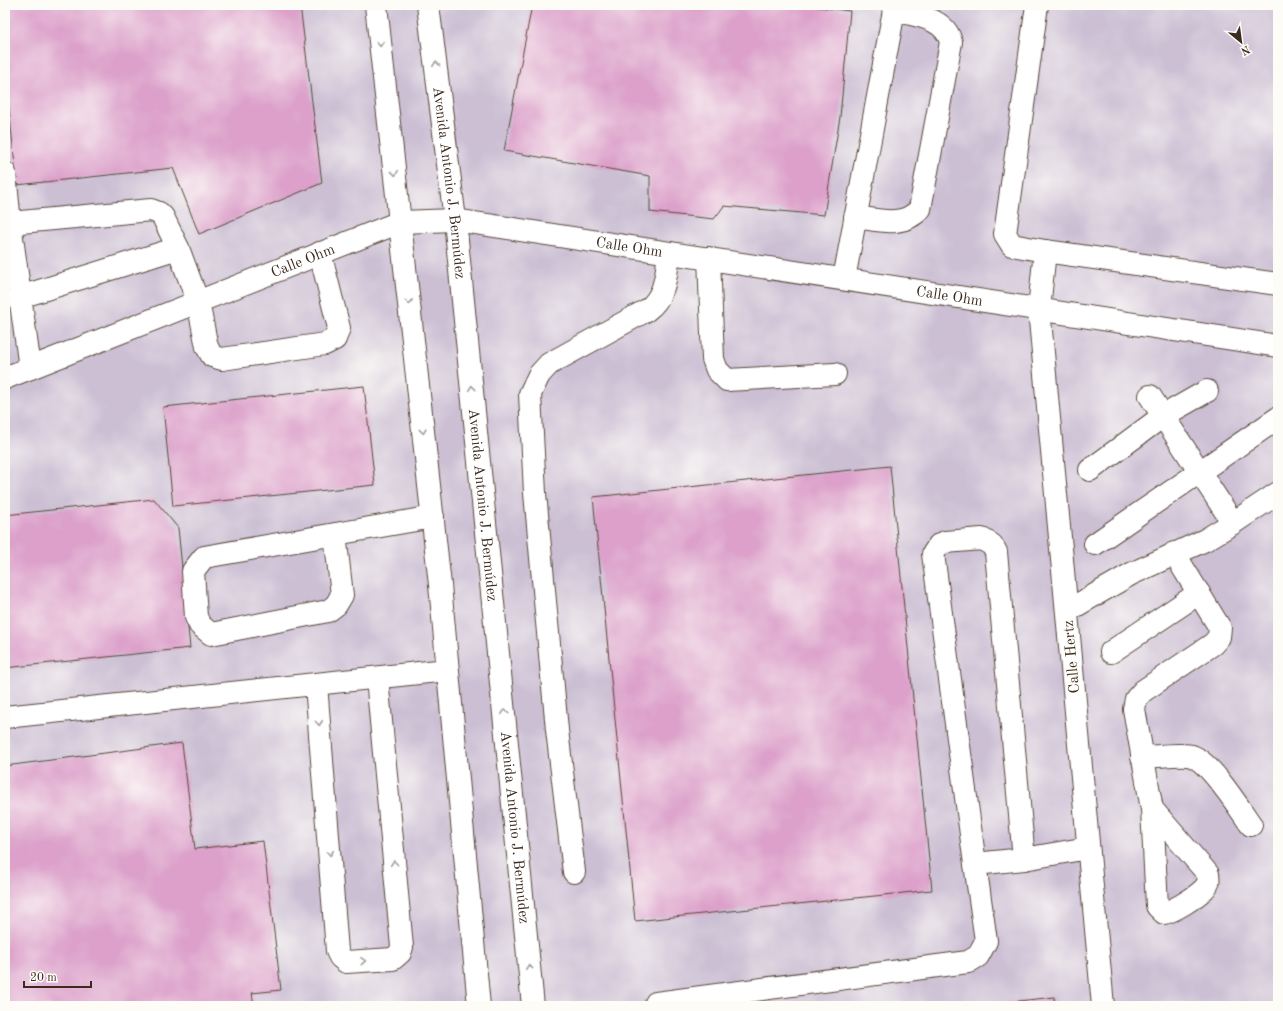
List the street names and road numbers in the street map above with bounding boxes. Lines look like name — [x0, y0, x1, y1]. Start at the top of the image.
street label: Avenida Antonio J. Bermúdez — [429, 86, 467, 280]
street label: Calle Ohm — [595, 236, 664, 261]
street label: Calle Ohm — [269, 242, 337, 281]
street label: Calle Ohm — [915, 285, 984, 310]
street label: Avenida Antonio J. Bermúdez — [465, 408, 499, 602]
street label: Calle Hertz — [1062, 620, 1083, 694]
street label: Avenida Antonio J. Bermúdez — [497, 730, 531, 925]

